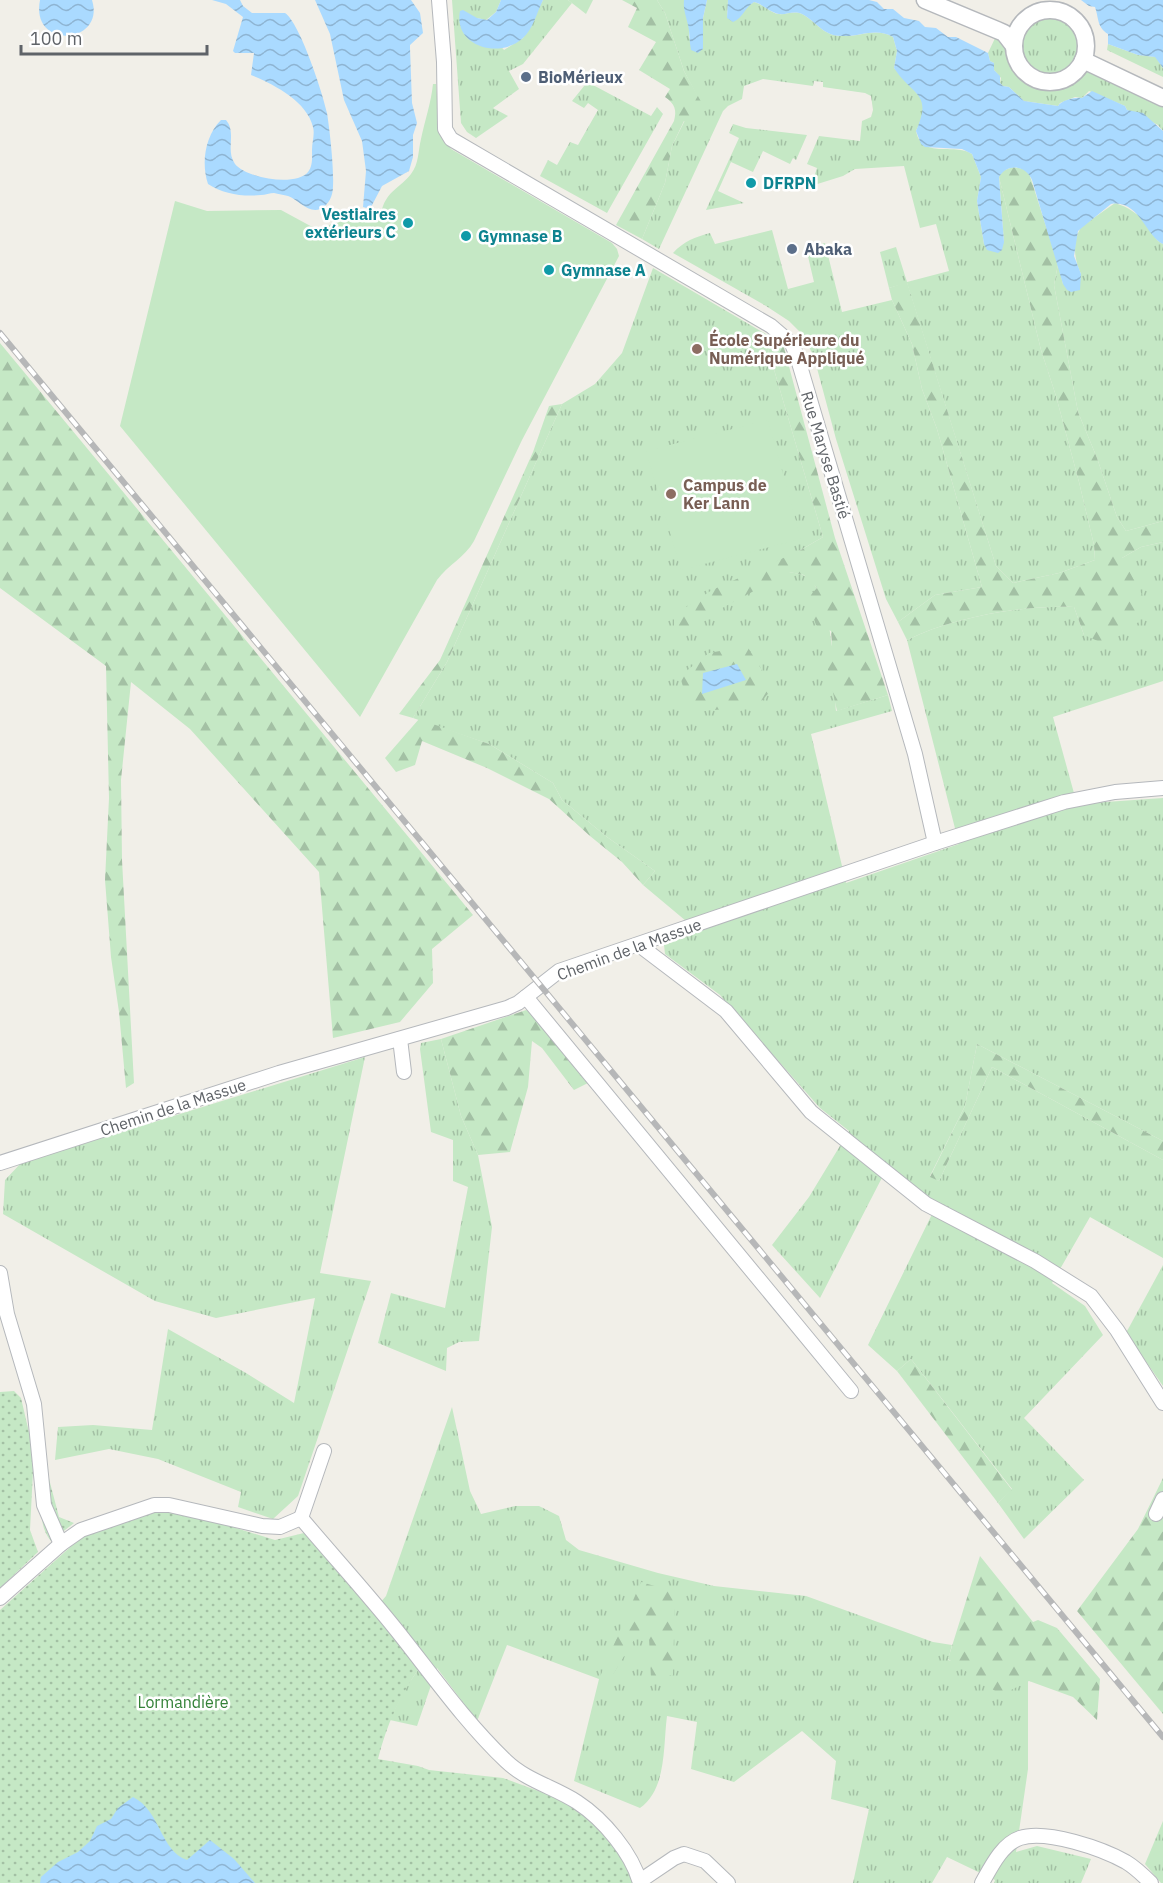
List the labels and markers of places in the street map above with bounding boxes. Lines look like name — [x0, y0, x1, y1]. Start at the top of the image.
place label: BioMérieux — [538, 67, 623, 87]
marker: BioMérieux — [519, 70, 533, 84]
place label: DFRPN — [763, 173, 816, 193]
marker: DFRPN — [744, 176, 758, 190]
place label: Vestiaires extérieurs C — [305, 204, 396, 242]
marker: Vestiaires extérieurs C — [401, 216, 415, 230]
place label: Gymnase B — [478, 226, 563, 246]
marker: Gymnase B — [459, 229, 473, 243]
place label: Abaka — [804, 239, 852, 259]
marker: Abaka — [785, 242, 799, 256]
place label: Gymnase A — [561, 260, 646, 280]
marker: Gymnase A — [542, 263, 556, 277]
place label: École Supérieure du Numérique Appliqué — [709, 329, 865, 368]
marker: École Supérieure du Numérique Appliqué — [690, 342, 704, 356]
place label: Campus de Ker Lann — [683, 475, 767, 513]
marker: Campus de Ker Lann — [664, 487, 678, 501]

